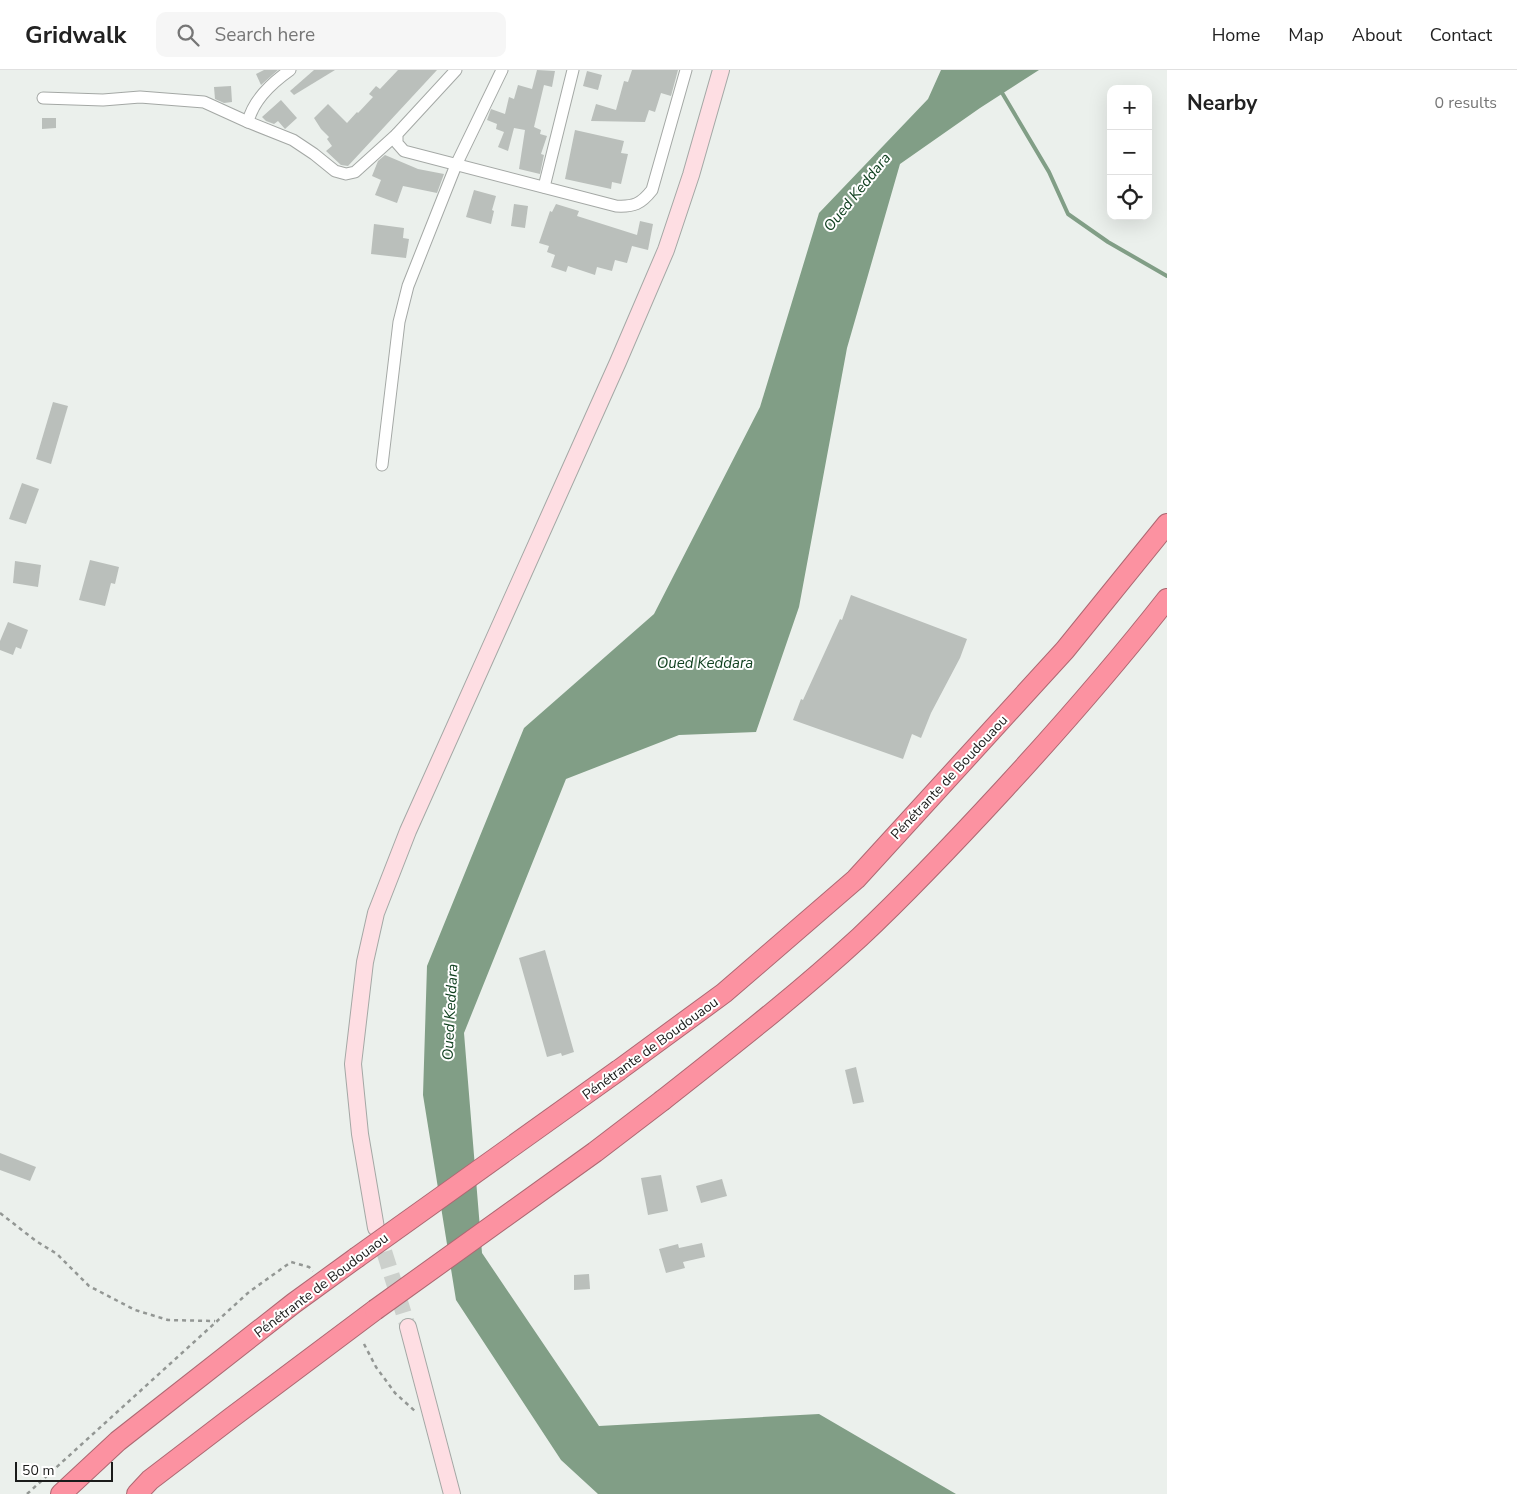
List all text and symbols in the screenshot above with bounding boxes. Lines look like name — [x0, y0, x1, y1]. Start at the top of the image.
search box — [156, 12, 506, 57]
text: Gridwalk — [25, 19, 126, 51]
icon: search — [174, 21, 202, 49]
text: Search here — [214, 22, 315, 48]
text: Home — [1212, 23, 1260, 47]
text: Map — [1288, 23, 1324, 47]
text: About — [1352, 23, 1402, 47]
text: Contact — [1430, 23, 1492, 47]
map controls — [1107, 85, 1152, 220]
button: + — [1107, 85, 1152, 130]
text: Nearby — [1187, 89, 1257, 117]
text: 0 results — [1435, 92, 1497, 114]
button: − — [1107, 130, 1152, 175]
water label: Oued Keddara — [819, 148, 895, 236]
button: locate — [1107, 175, 1152, 220]
water label: Oued Keddara — [657, 653, 753, 673]
street label: Pénétrante de Boudouaou — [887, 711, 1012, 844]
water label: Oued Keddara — [437, 963, 463, 1061]
street label: Pénétrante de Boudouaou — [579, 993, 722, 1104]
street label: Pénétrante de Boudouaou — [250, 1229, 392, 1342]
scale bar — [15, 1459, 112, 1482]
text: 50 m — [22, 1461, 54, 1480]

